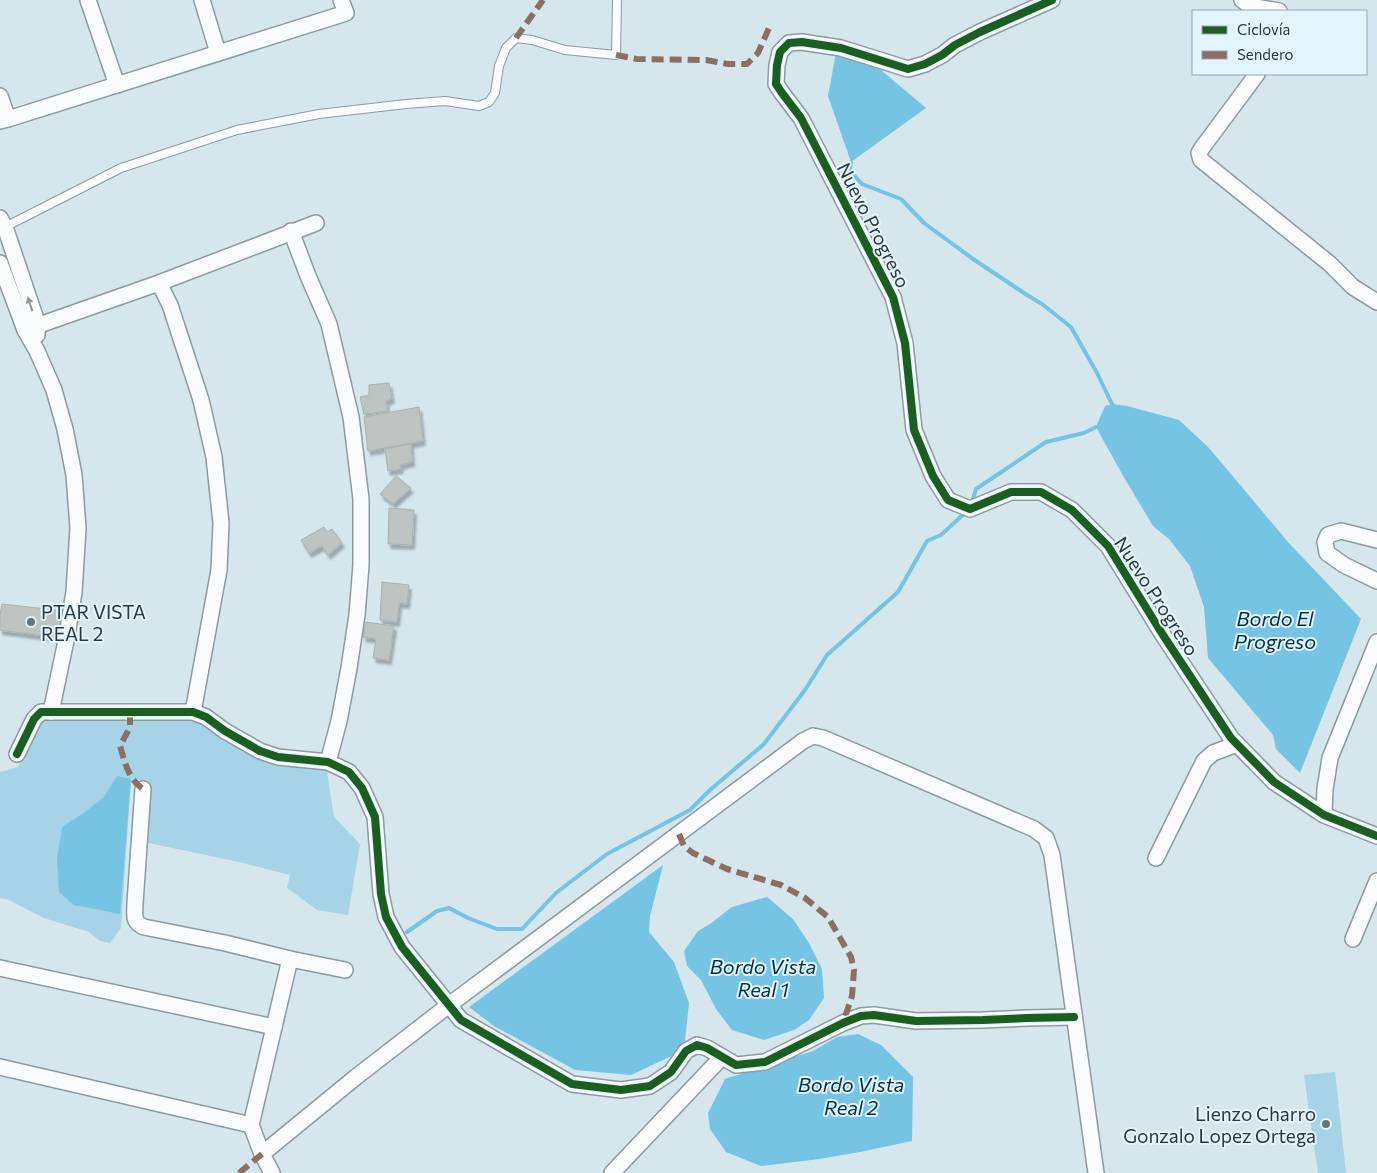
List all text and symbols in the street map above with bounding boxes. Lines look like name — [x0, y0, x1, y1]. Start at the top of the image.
legend — [1192, 10, 1367, 75]
text: Ciclovía — [1237, 20, 1290, 38]
text: Sendero — [1237, 45, 1294, 63]
street label: Nuevo Progreso — [833, 159, 915, 291]
one-way arrow — [26, 296, 34, 311]
street label: Nuevo Progreso — [1110, 532, 1204, 660]
place label: PTAR VISTA REAL 2 — [41, 600, 146, 645]
water label: Bordo El Progreso — [1234, 606, 1316, 653]
marker: PTAR VISTA REAL 2 — [25, 616, 37, 628]
water label: Bordo Vista Real 1 — [710, 954, 816, 1001]
water label: Bordo Vista Real 2 — [798, 1072, 904, 1119]
place label: Lienzo Charro Gonzalo Lopez Ortega — [1123, 1102, 1316, 1147]
marker: Lienzo Charro Gonzalo Lopez Ortega — [1320, 1118, 1332, 1130]

